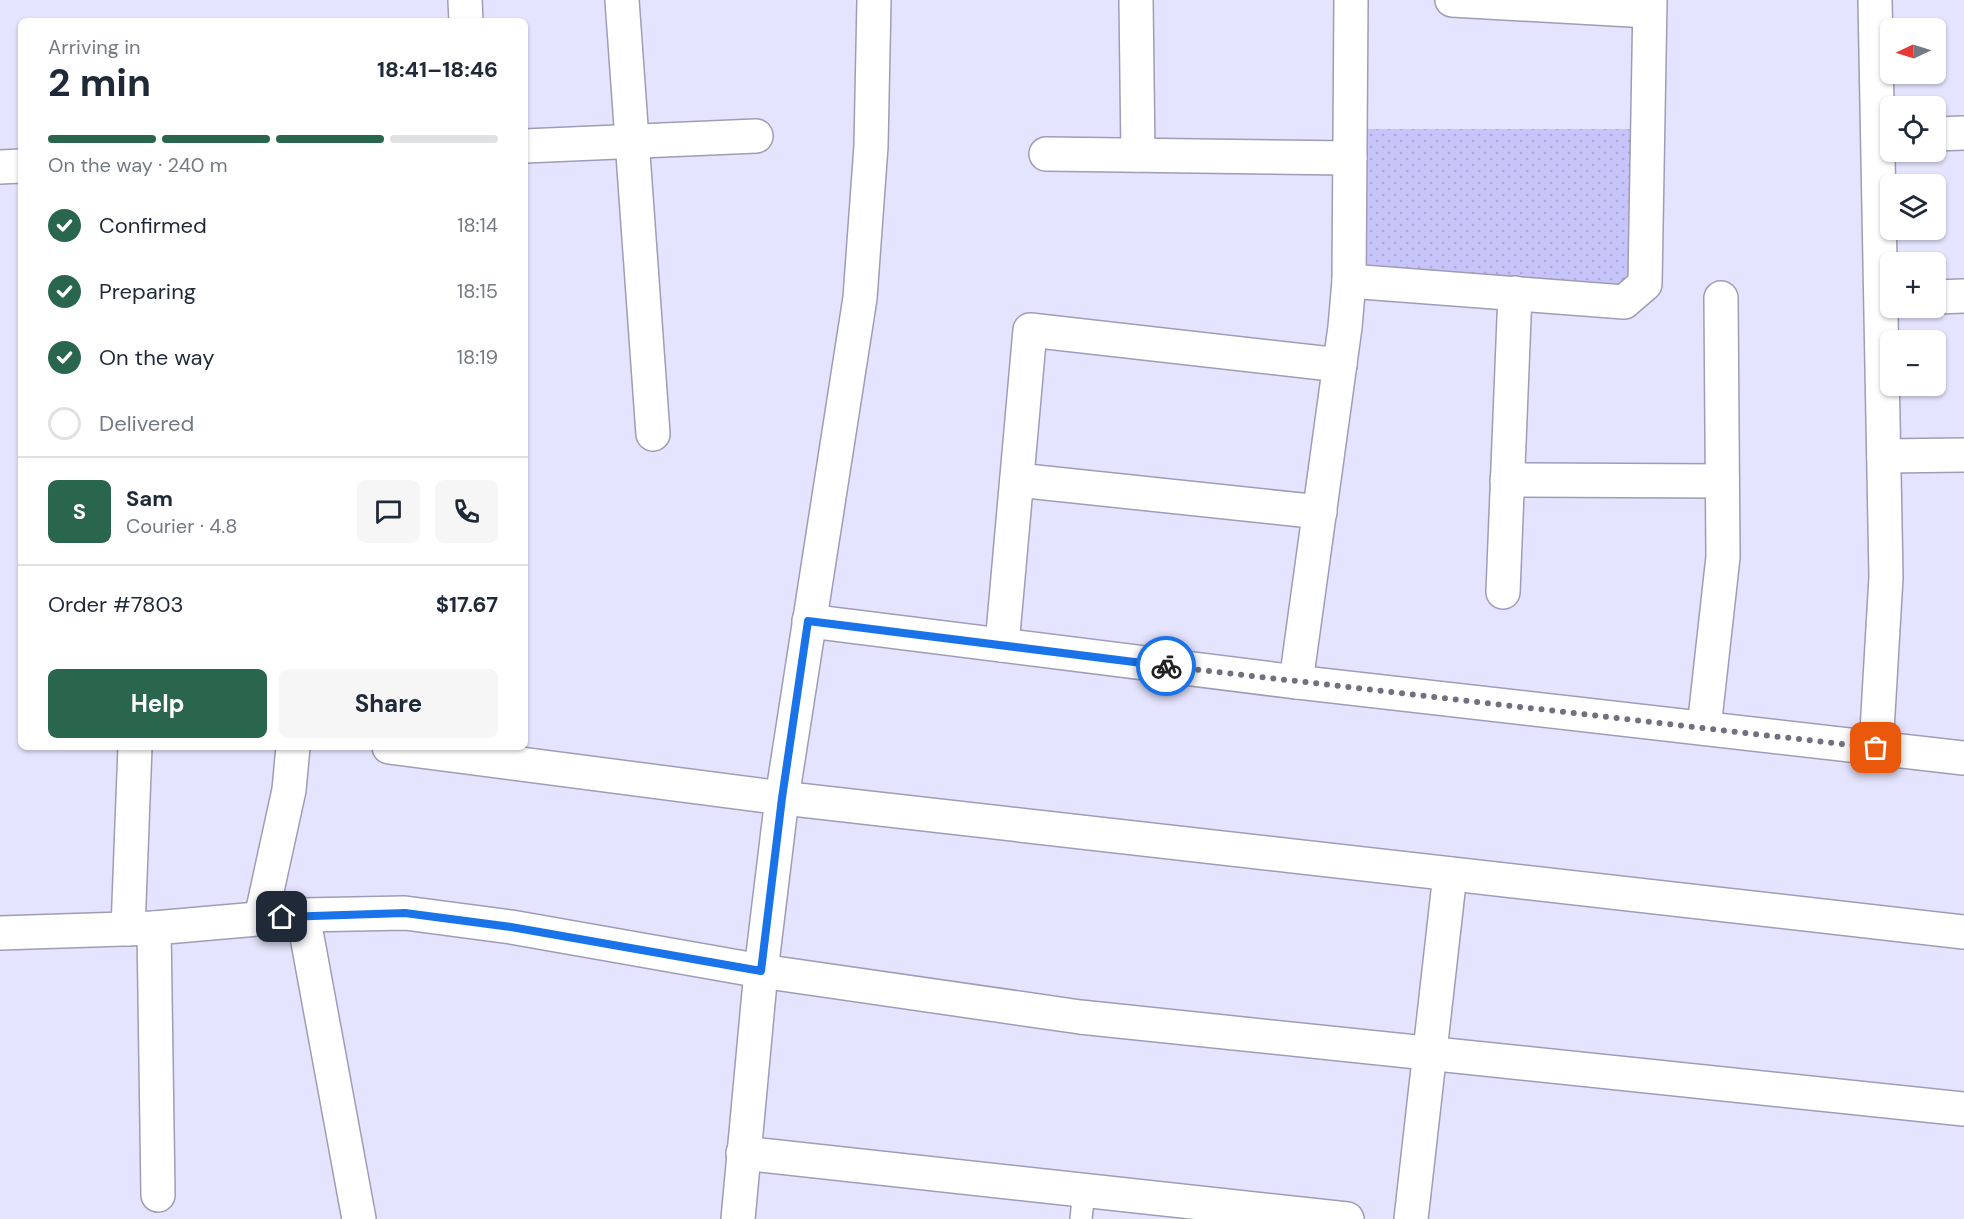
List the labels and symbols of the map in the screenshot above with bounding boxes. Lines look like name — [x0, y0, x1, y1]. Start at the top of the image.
north arrow — [1880, 18, 1946, 84]
courier — [1136, 636, 1196, 696]
pin — [1850, 722, 1901, 773]
pin — [256, 891, 307, 942]

